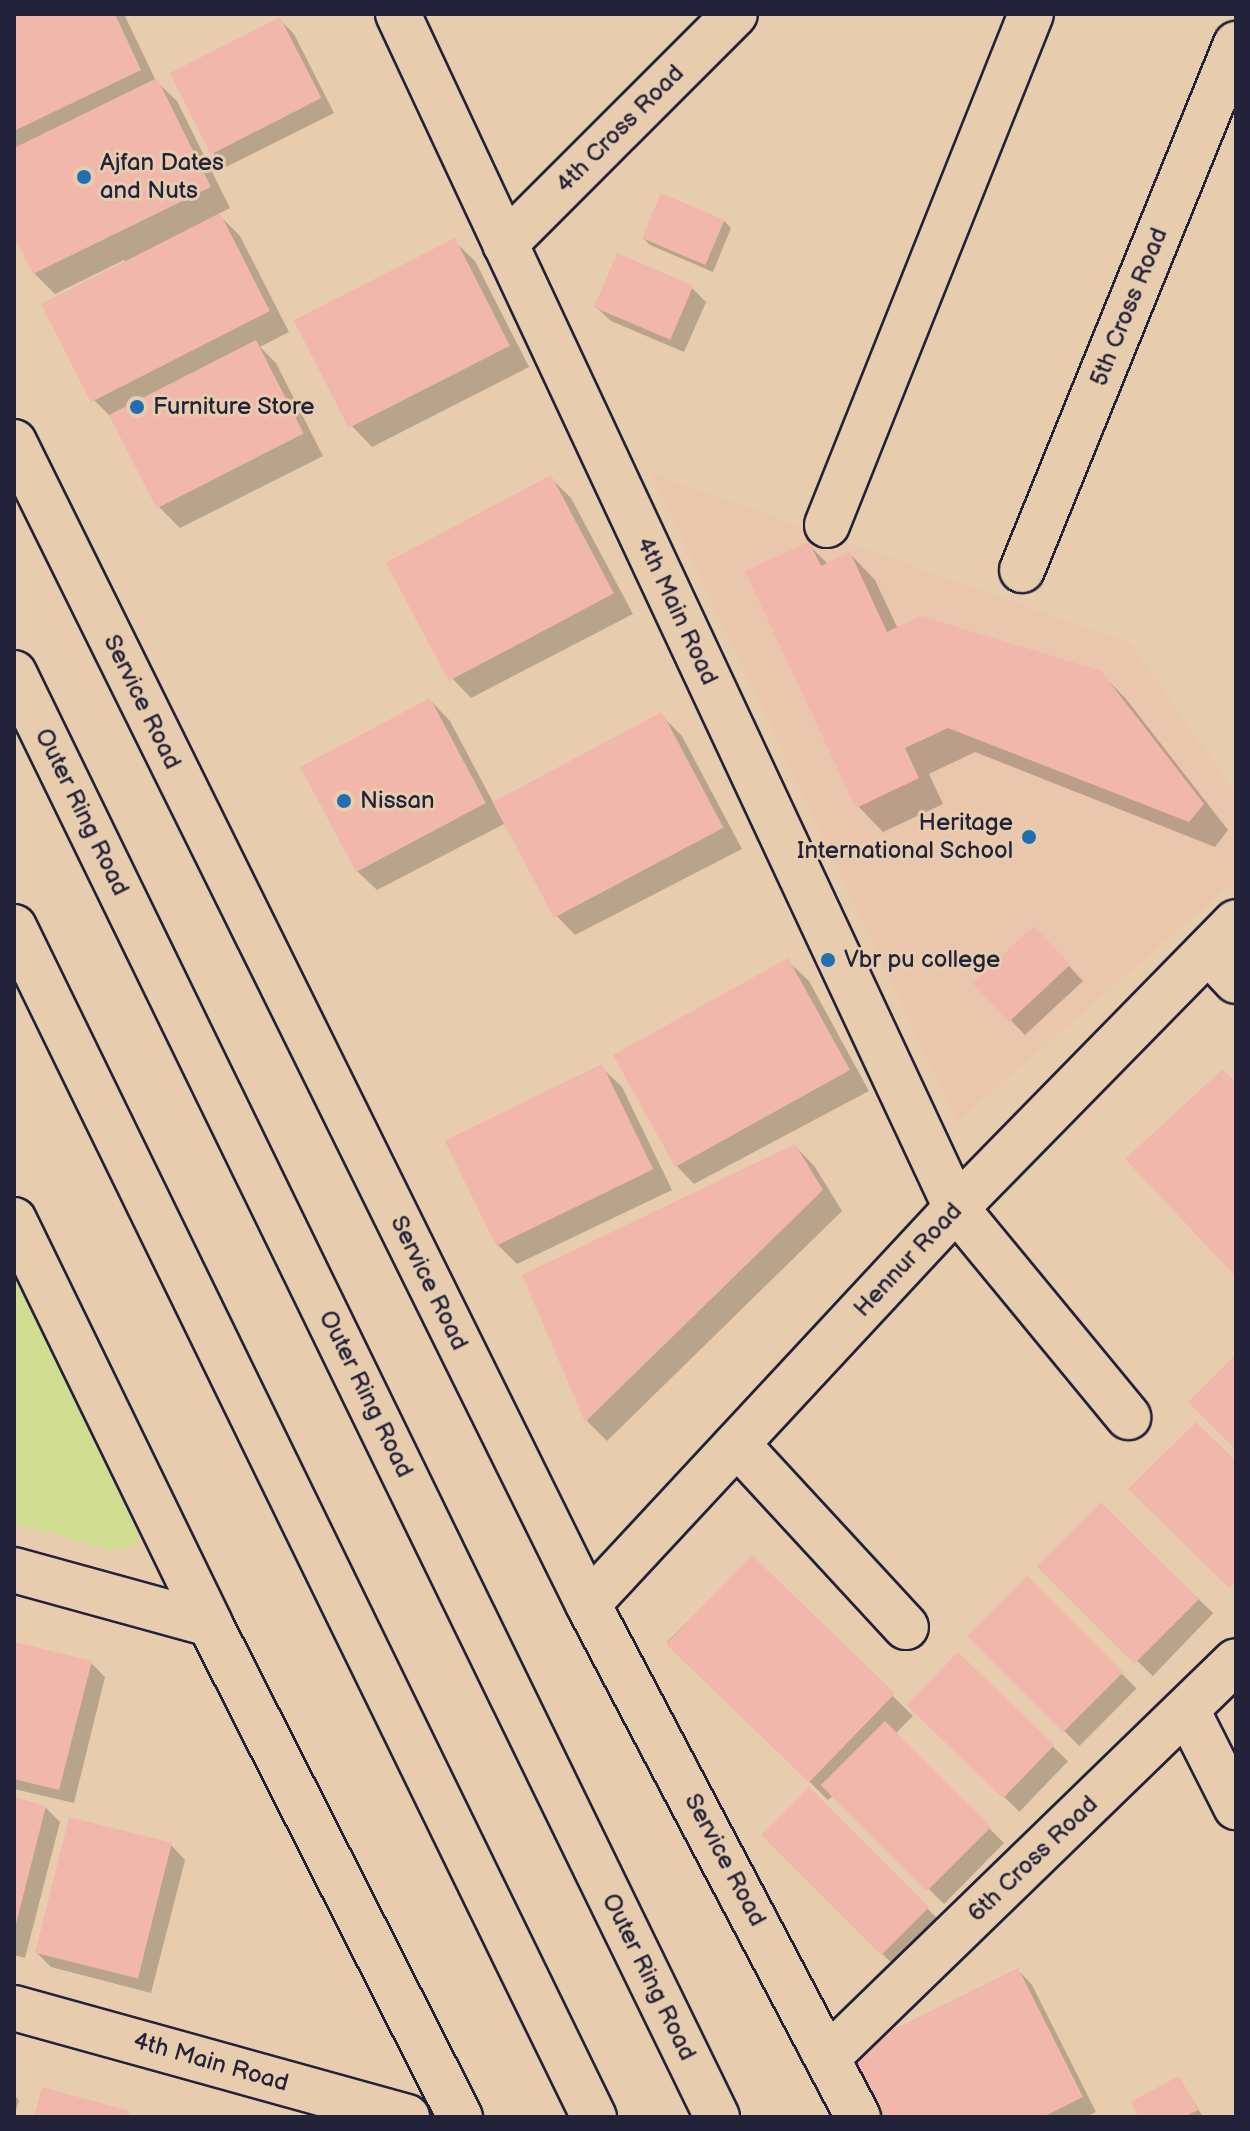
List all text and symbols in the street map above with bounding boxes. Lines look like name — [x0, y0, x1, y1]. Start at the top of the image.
street label: 4th Cross Road — [550, 59, 690, 199]
place label: Ajfan Dates and Nuts — [100, 149, 224, 205]
marker: Ajfan Dates and Nuts — [75, 168, 93, 186]
street label: 5th Cross Road — [1084, 224, 1174, 390]
place label: Furniture Store — [153, 393, 315, 421]
marker: Furniture Store — [128, 398, 146, 416]
street label: 4th Main Road — [630, 533, 724, 689]
street label: Service Road — [97, 630, 187, 774]
street label: Outer Ring Road — [29, 724, 135, 900]
place label: Nissan — [360, 787, 435, 815]
marker: Nissan — [335, 792, 353, 810]
place label: Heritage International School — [797, 809, 1013, 865]
marker: Heritage International School — [1020, 828, 1038, 846]
place label: Vbr pu college — [844, 946, 1000, 974]
marker: Vbr pu college — [819, 951, 837, 969]
street label: Hennur Road — [848, 1197, 968, 1323]
street label: Service Road — [384, 1211, 474, 1355]
street label: Outer Ring Road — [313, 1306, 419, 1482]
street label: Service Road — [678, 1789, 772, 1931]
street label: 6th Cross Road — [962, 1790, 1104, 1928]
street label: Outer Ring Road — [596, 1889, 702, 2065]
street label: 4th Main Road — [130, 2026, 292, 2098]

